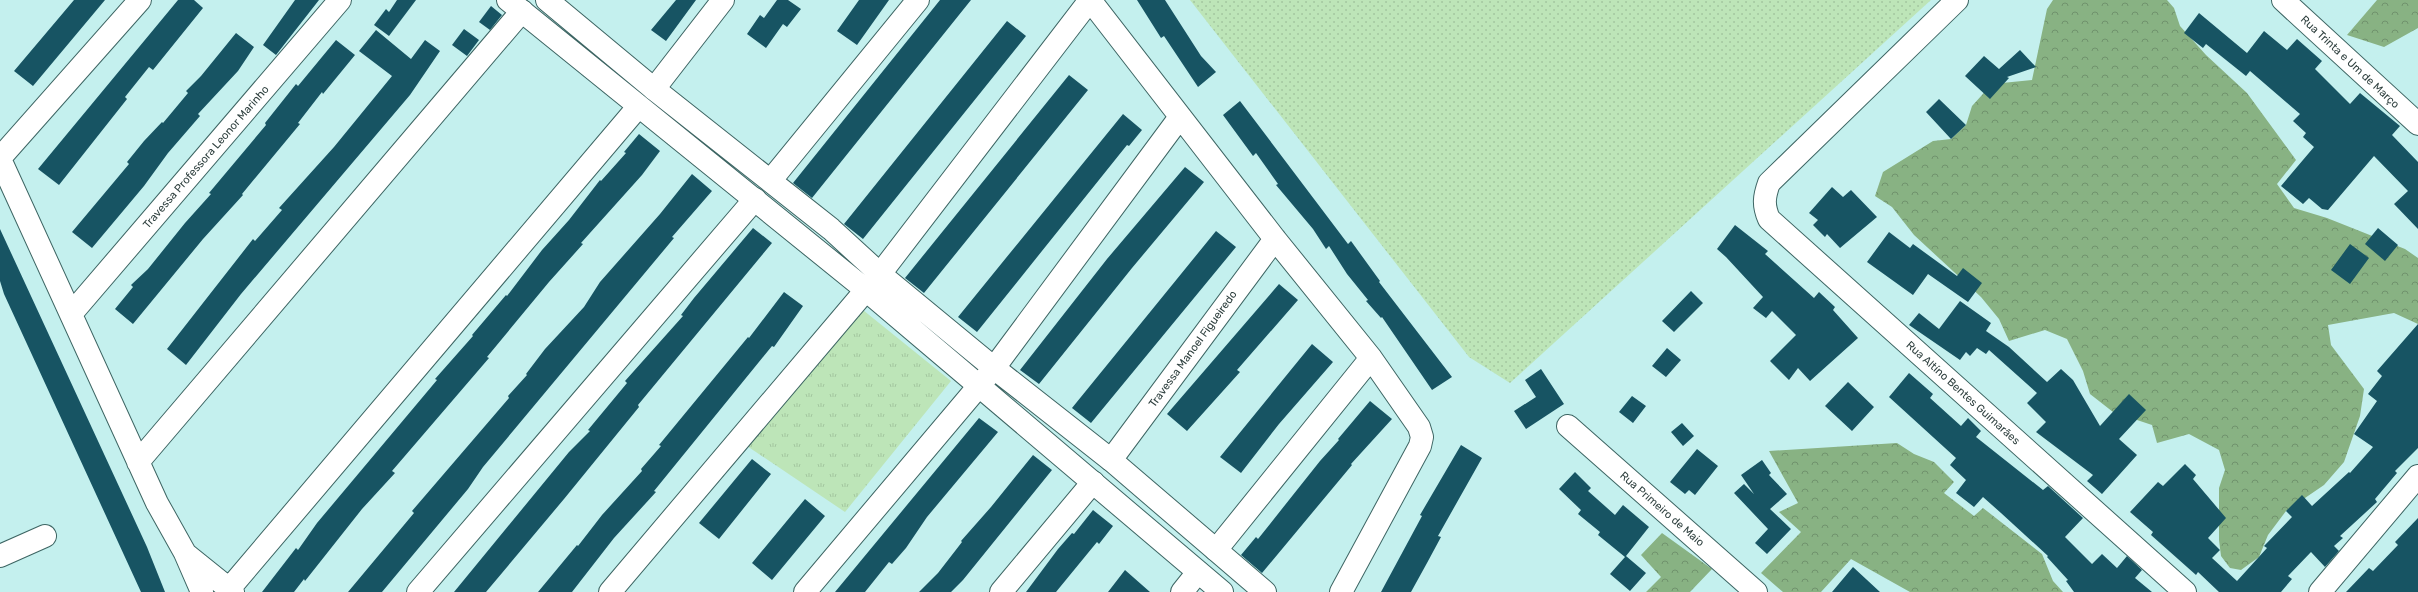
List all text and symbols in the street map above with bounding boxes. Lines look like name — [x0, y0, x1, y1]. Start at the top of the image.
street label: Rua Trinta e Um de Março — [2298, 13, 2402, 111]
street label: Travessa Professora Leonor Marinho — [140, 83, 272, 231]
street label: Travessa Manoel Figueiredo — [1146, 288, 1240, 410]
street label: Rua Altíno Bentes Guimarães — [1904, 339, 2023, 448]
street label: Rua Primeiro de Maio — [1617, 469, 1707, 549]

